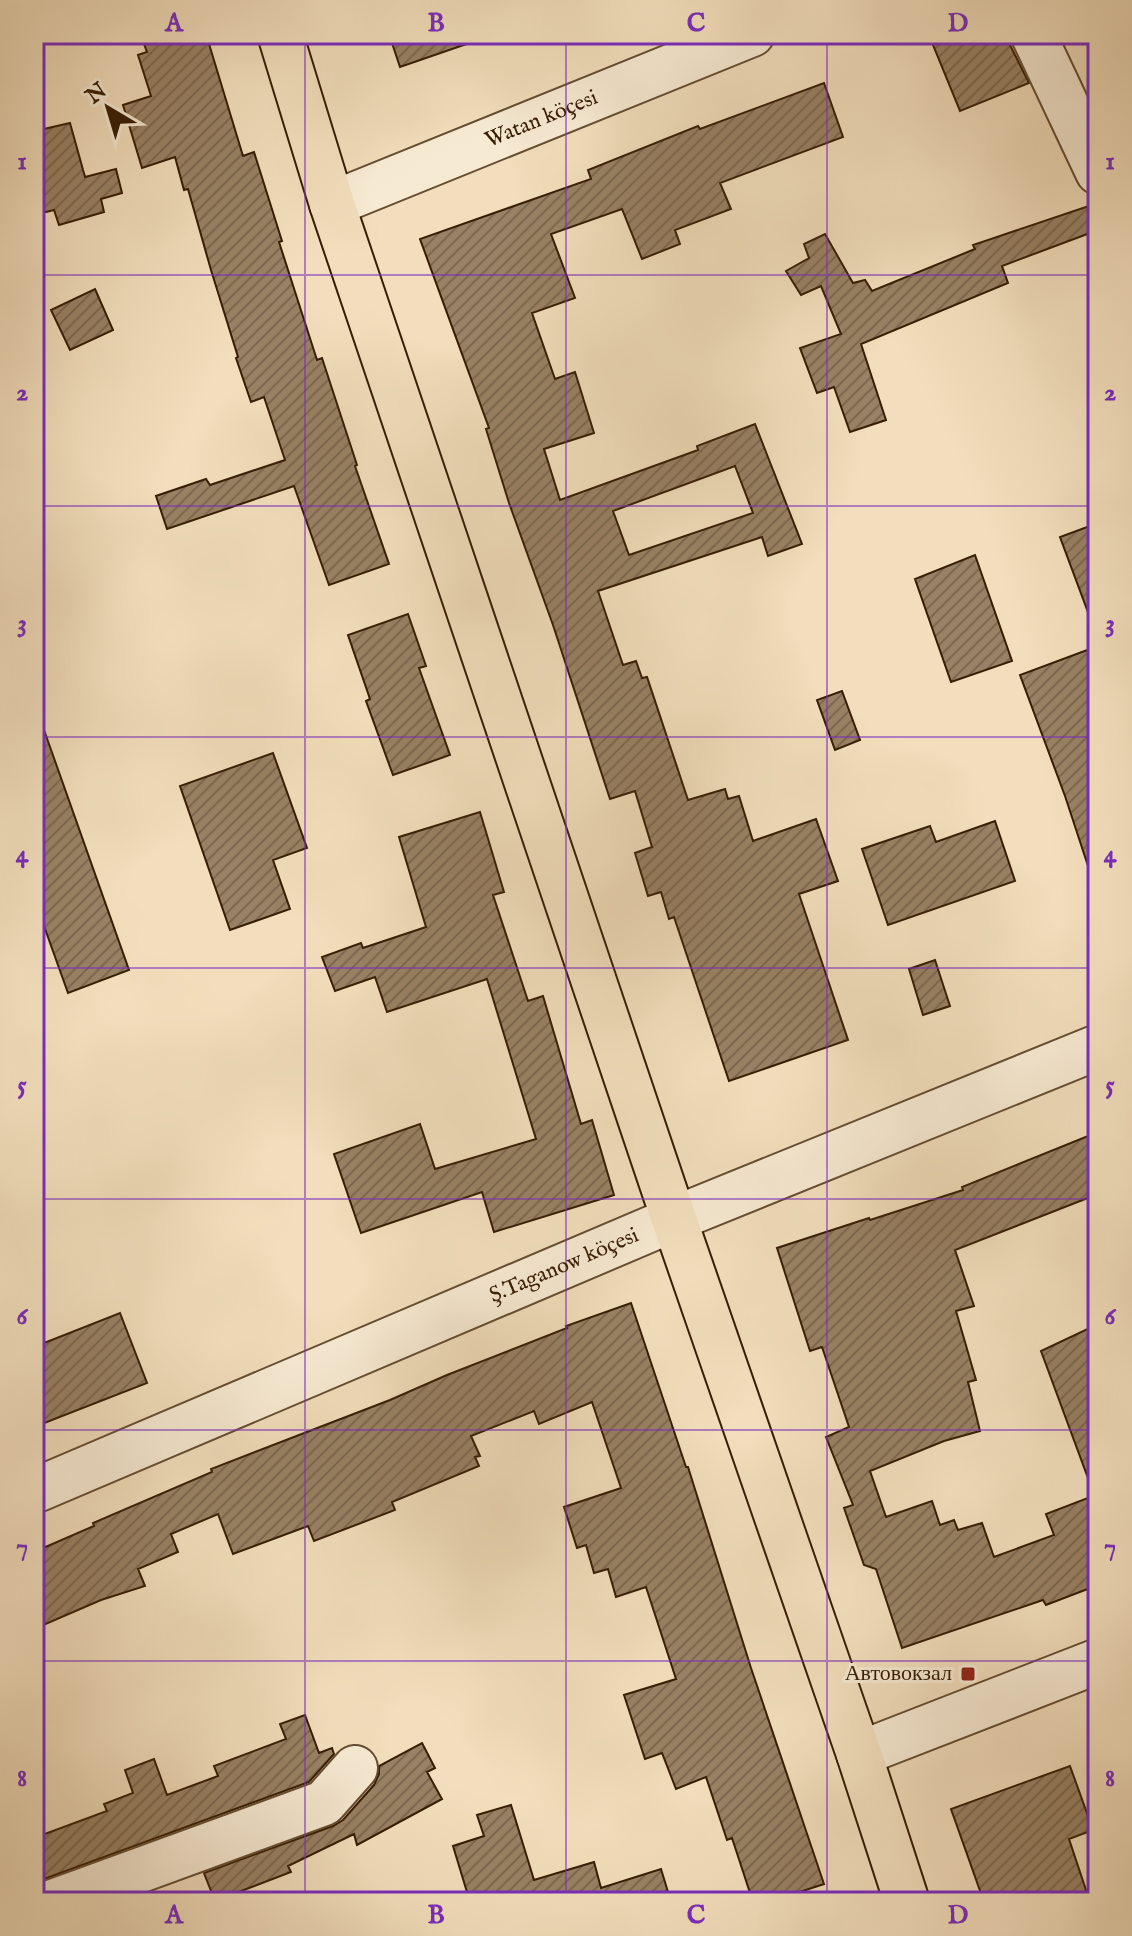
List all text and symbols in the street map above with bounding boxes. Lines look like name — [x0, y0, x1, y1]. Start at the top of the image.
text: A — [164, 7, 184, 40]
text: B — [427, 7, 445, 40]
text: C — [687, 7, 706, 40]
text: D — [948, 7, 969, 40]
north arrow — [68, 68, 148, 148]
text: N — [80, 77, 113, 111]
street label: Watan köçesi — [481, 84, 602, 155]
text: 1 — [17, 145, 27, 178]
text: 1 — [1105, 145, 1115, 178]
text: 2 — [16, 376, 28, 409]
text: 2 — [1104, 376, 1116, 409]
text: 3 — [17, 607, 27, 640]
text: 3 — [1105, 607, 1115, 640]
text: 4 — [16, 838, 30, 871]
text: 4 — [1104, 838, 1118, 871]
text: 5 — [17, 1069, 27, 1102]
text: 5 — [1105, 1069, 1115, 1102]
street label: Ş.Taganow köçesi — [485, 1222, 643, 1310]
text: 6 — [17, 1300, 29, 1333]
text: 6 — [1105, 1300, 1117, 1333]
text: 7 — [16, 1531, 28, 1564]
text: 7 — [1104, 1531, 1116, 1564]
place label: Автовокзал — [845, 1660, 952, 1688]
marker: Автовокзал — [959, 1665, 977, 1683]
text: 8 — [17, 1762, 27, 1795]
text: 8 — [1105, 1762, 1115, 1795]
text: A — [164, 1899, 184, 1932]
text: B — [427, 1899, 445, 1932]
text: C — [687, 1899, 706, 1932]
text: D — [948, 1899, 969, 1932]

